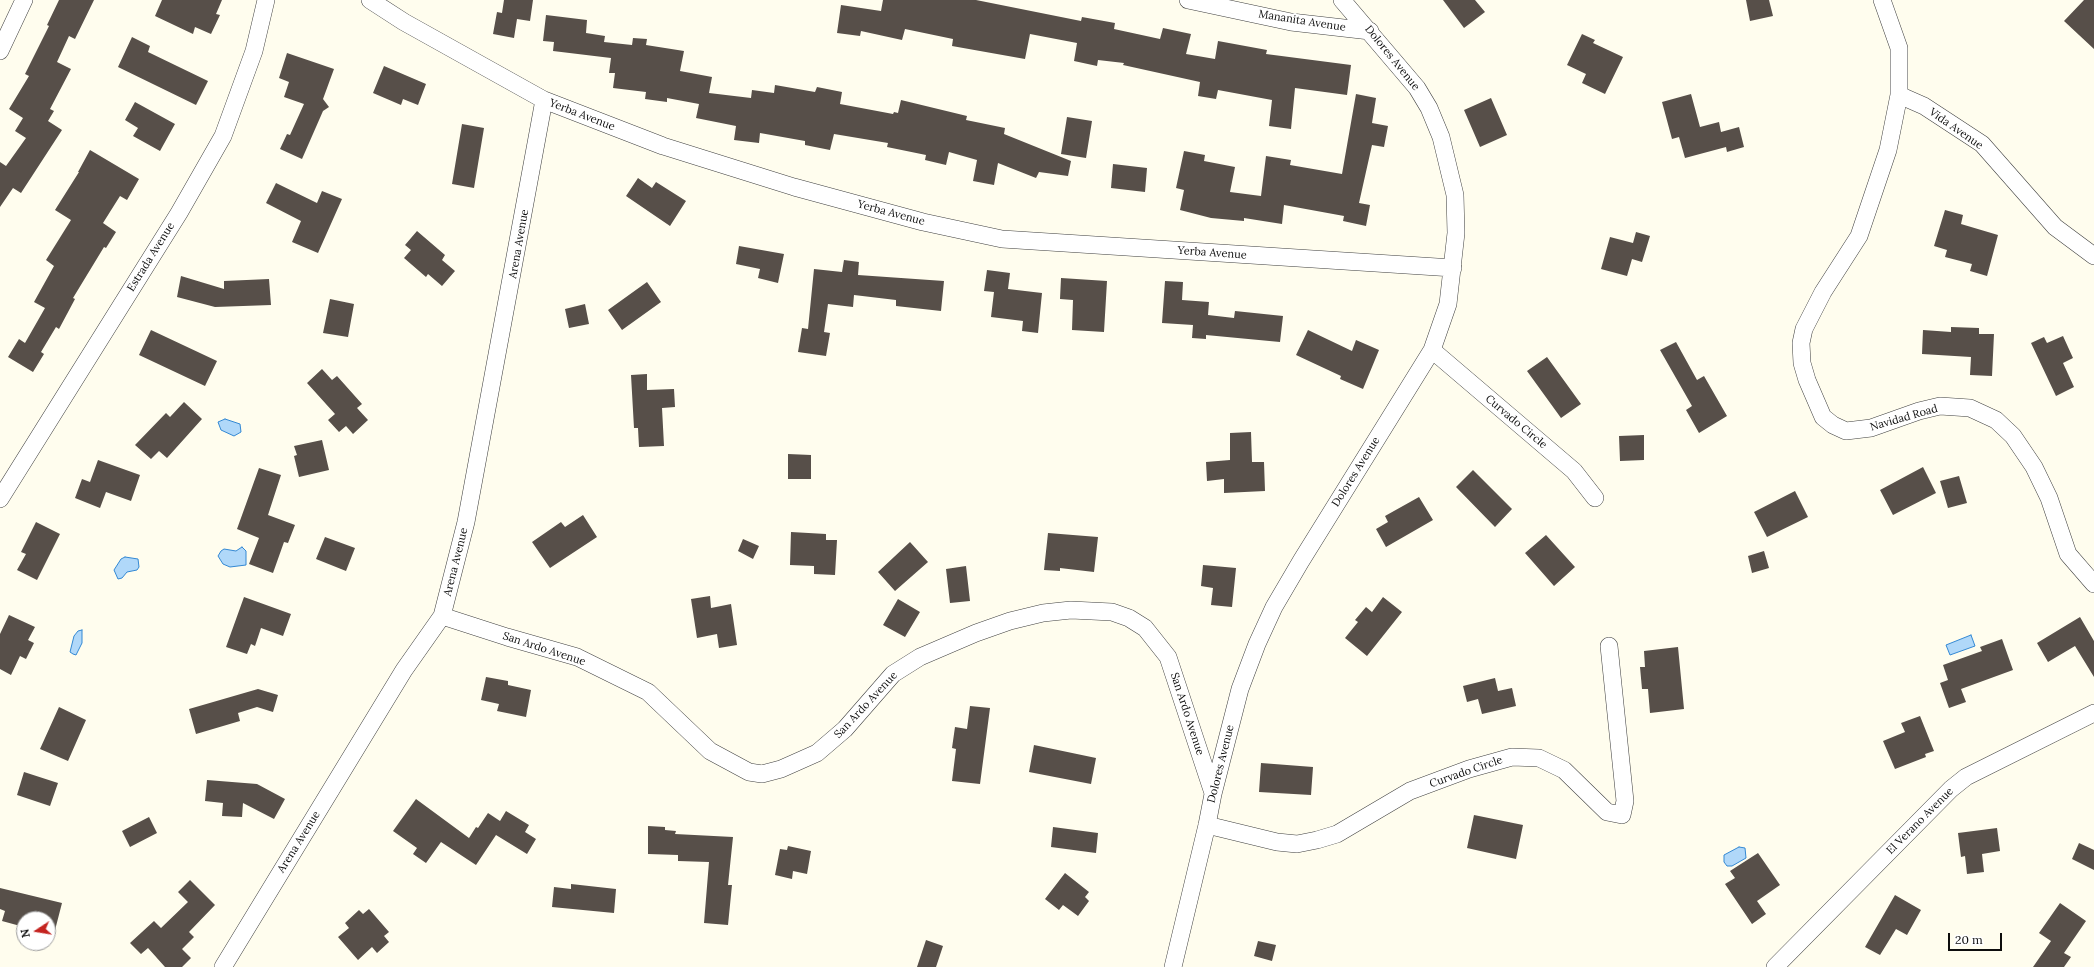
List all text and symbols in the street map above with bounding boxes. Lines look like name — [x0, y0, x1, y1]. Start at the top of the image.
street label: Mananita Avenue — [1257, 8, 1347, 34]
street label: Dolores Avenue — [1362, 23, 1422, 93]
street label: Yerba Avenue — [547, 96, 617, 134]
street label: Vida Avenue — [1927, 106, 1985, 152]
street label: Yerba Avenue — [856, 198, 926, 228]
street label: Arena Avenue — [506, 208, 532, 280]
street label: Estrada Avenue — [124, 220, 178, 294]
street label: Yerba Avenue — [1177, 244, 1247, 262]
street label: Curvado Circle — [1482, 392, 1550, 452]
street label: Navidad Road — [1869, 402, 1939, 434]
street label: Dolores Avenue — [1329, 435, 1383, 509]
street label: Arena Avenue — [441, 526, 471, 598]
street label: San Ardo Avenue — [501, 629, 587, 669]
street label: San Ardo Avenue — [832, 669, 900, 741]
street label: San Ardo Avenue — [1167, 671, 1207, 757]
street label: Dolores Avenue — [1205, 724, 1237, 804]
street label: Curvado Circle — [1428, 753, 1504, 791]
street label: El Verano Avenue — [1884, 785, 1956, 857]
street label: Arena Avenue — [275, 809, 323, 875]
north arrow — [16, 911, 56, 951]
scale bar — [1950, 925, 2004, 951]
text: N — [18, 928, 33, 939]
text: 20 m — [1955, 932, 1983, 947]

